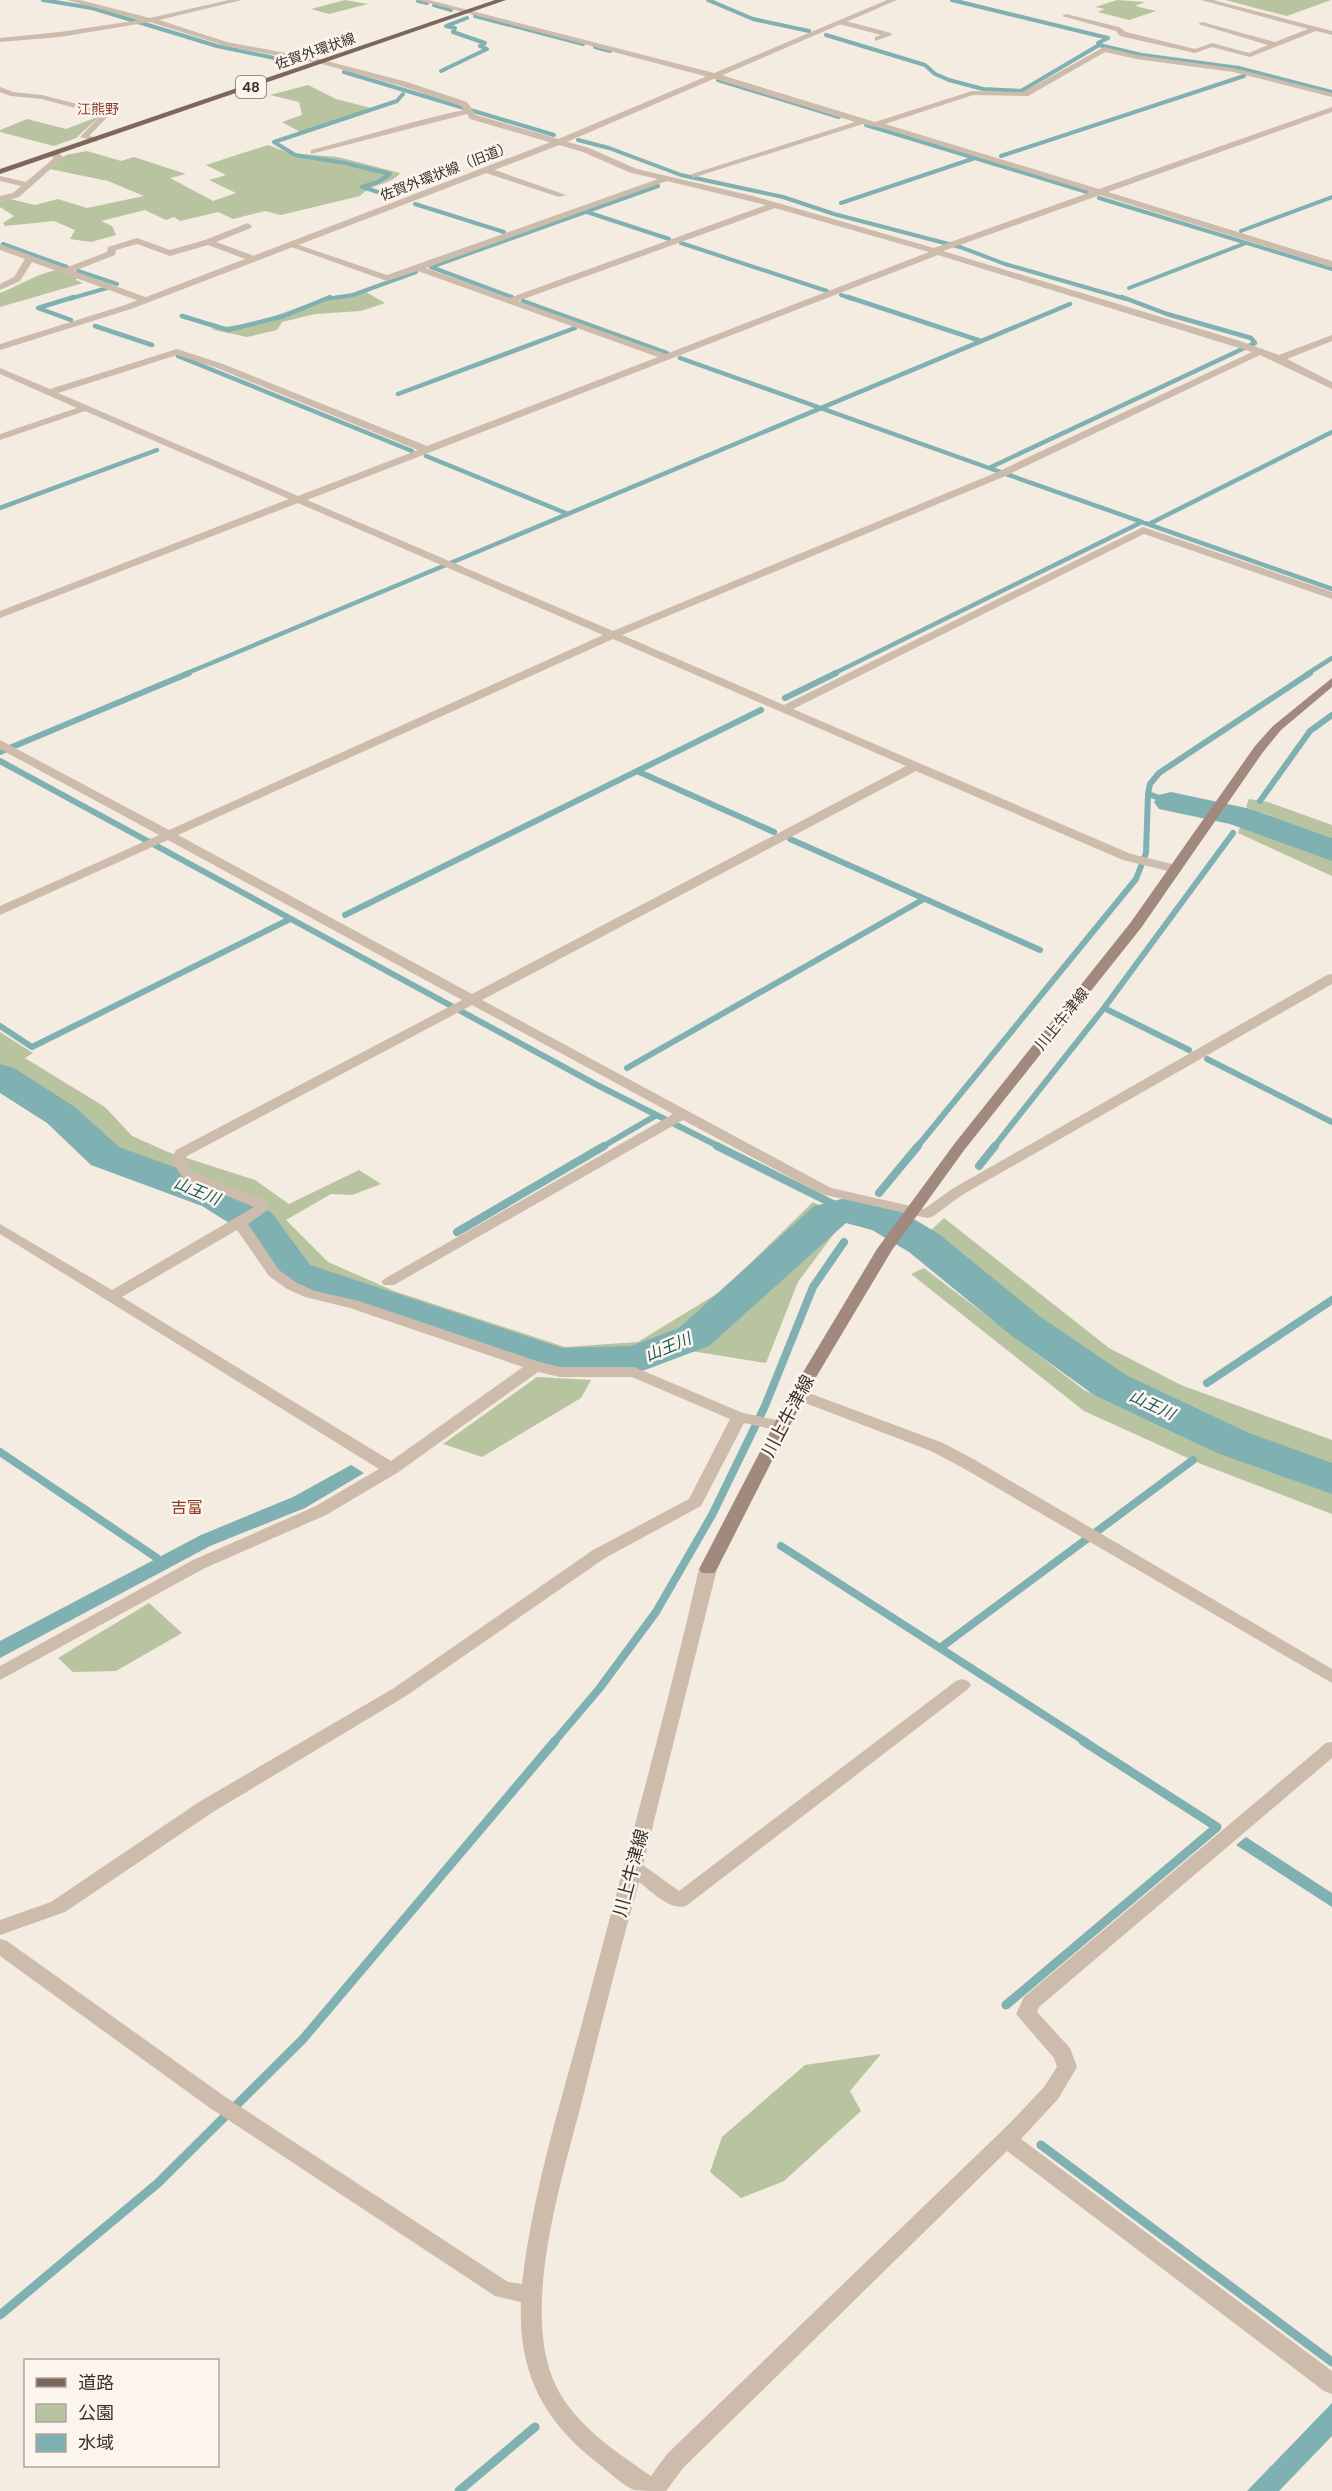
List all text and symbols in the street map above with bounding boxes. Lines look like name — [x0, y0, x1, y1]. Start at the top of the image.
street label: 佐賀外環状線 — [272, 29, 358, 73]
road number: 48 — [236, 76, 266, 98]
district label: 江熊野 — [77, 100, 119, 118]
street label: 佐賀外環状線（旧道） — [377, 138, 515, 204]
street label: 川上牛津線 — [1031, 984, 1093, 1054]
water label: 山王川 — [171, 1172, 225, 1210]
water label: 山王川 — [642, 1327, 696, 1366]
street label: 川上牛津線 — [756, 1371, 820, 1461]
water label: 山王川 — [1126, 1385, 1180, 1426]
district label: 吉富 — [171, 1497, 203, 1518]
street label: 川上牛津線 — [608, 1826, 654, 1920]
legend — [24, 2359, 219, 2467]
text: 道路 — [78, 2371, 114, 2395]
text: 公園 — [78, 2401, 114, 2425]
text: 水域 — [78, 2431, 114, 2455]

